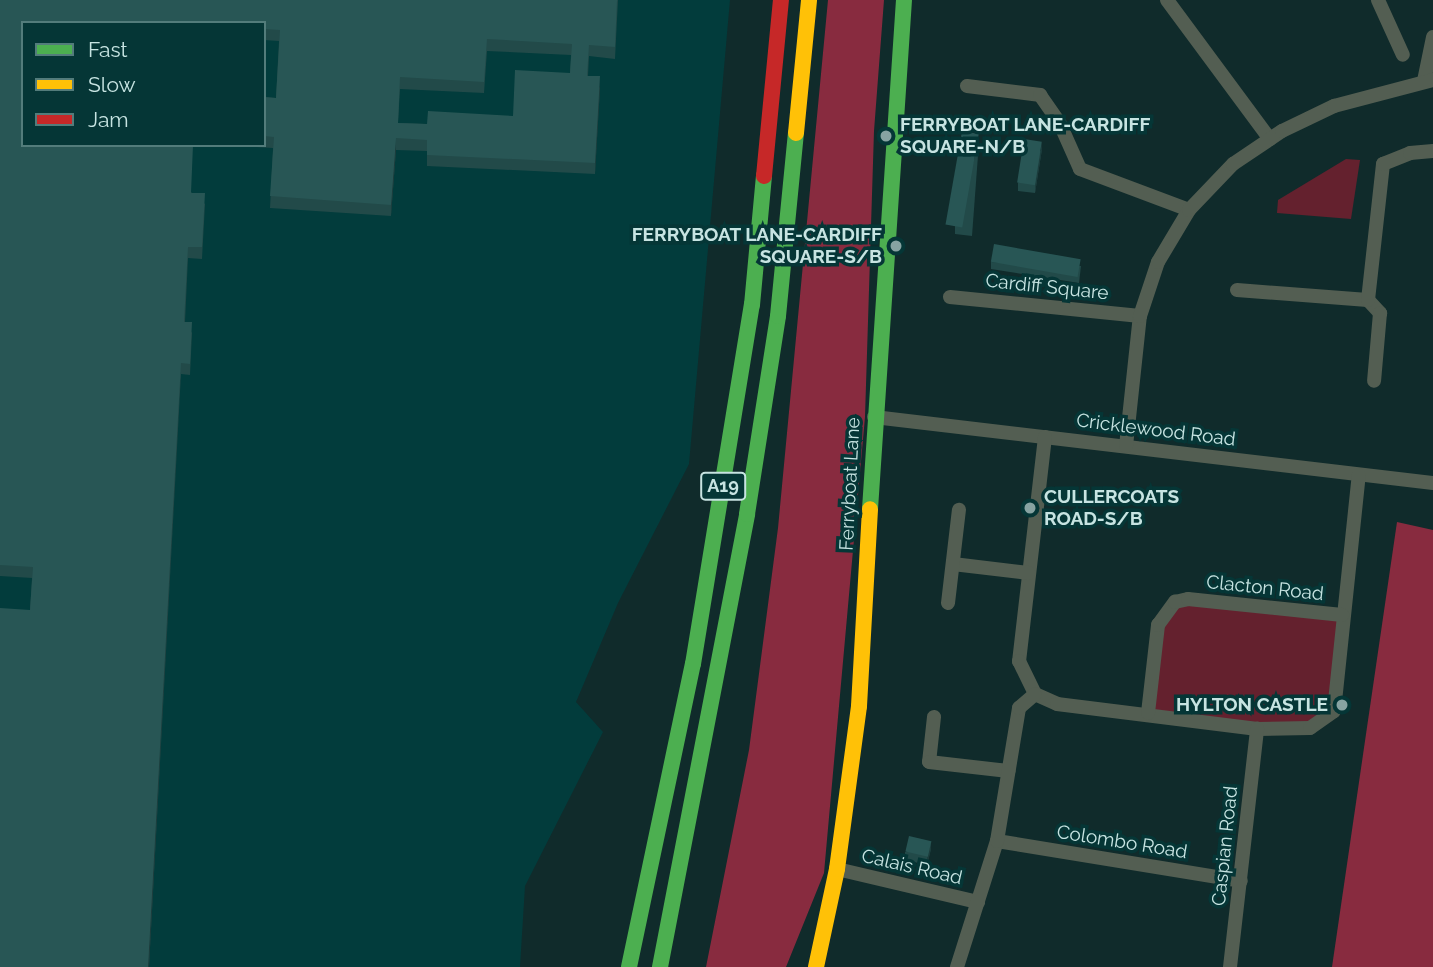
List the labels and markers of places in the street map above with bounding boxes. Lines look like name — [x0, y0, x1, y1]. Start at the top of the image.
place label: FERRYBOAT LANE-CARDIFF SQUARE-N/B — [900, 114, 1151, 158]
marker: FERRYBOAT LANE-CARDIFF SQUARE-N/B — [878, 128, 894, 144]
place label: FERRYBOAT LANE-CARDIFF SQUARE-S/B — [631, 224, 882, 268]
marker: FERRYBOAT LANE-CARDIFF SQUARE-S/B — [888, 238, 904, 254]
place label: CULLERCOATS ROAD-S/B — [1044, 486, 1179, 530]
marker: CULLERCOATS ROAD-S/B — [1022, 500, 1038, 516]
place label: HYLTON CASTLE — [1176, 694, 1328, 716]
marker: HYLTON CASTLE — [1334, 697, 1350, 713]

